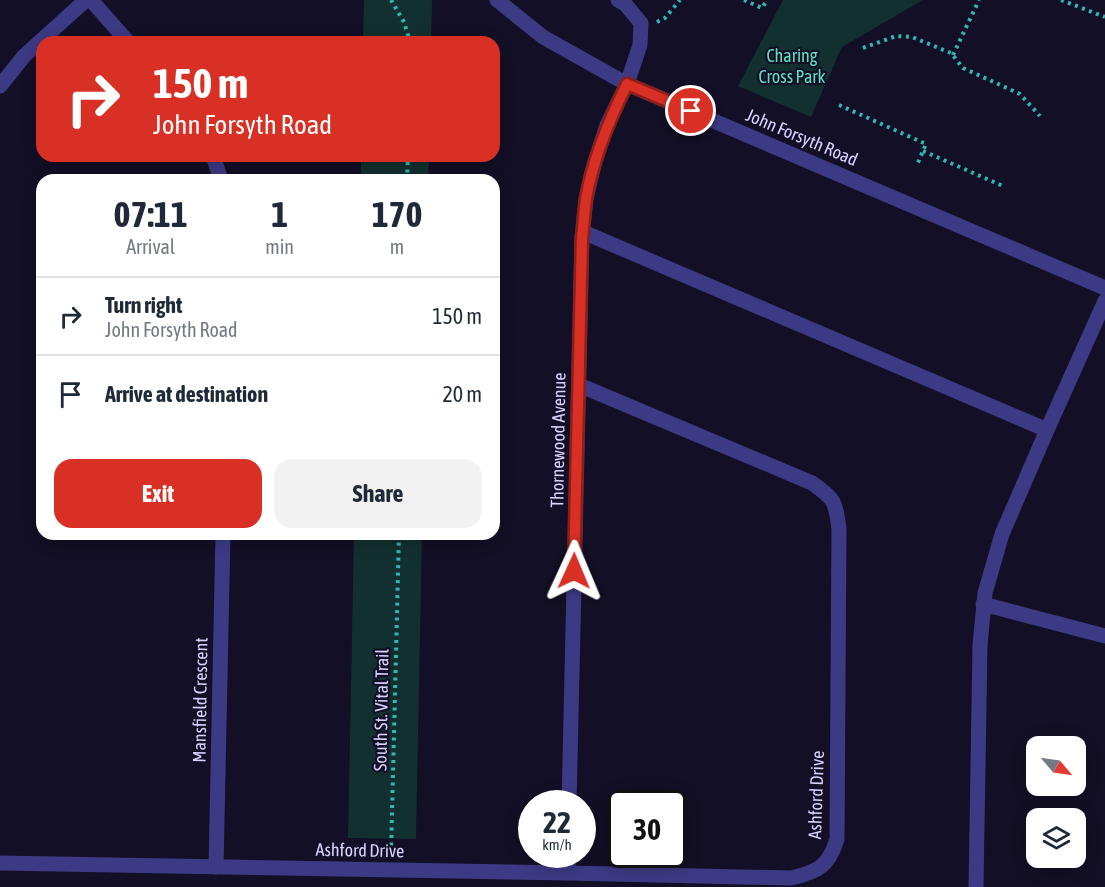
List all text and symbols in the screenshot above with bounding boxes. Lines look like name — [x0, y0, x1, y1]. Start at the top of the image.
park label: Charing Cross Park — [758, 45, 826, 87]
text: 150 m — [153, 59, 248, 107]
icon: right — [54, 60, 132, 138]
pin — [665, 85, 716, 136]
icon: arrive — [674, 94, 707, 127]
street label: John Forsyth Road — [743, 104, 861, 170]
text: John Forsyth Road — [153, 109, 332, 140]
text: 07:11 — [114, 193, 188, 235]
text: 1 — [271, 193, 288, 235]
text: 170 — [372, 193, 422, 235]
text: Arrival — [126, 235, 175, 258]
text: min — [265, 235, 294, 258]
text: m — [390, 235, 404, 258]
text: Turn right — [105, 292, 182, 318]
icon: right — [54, 300, 87, 333]
text: 150 m — [432, 303, 482, 329]
text: John Forsyth Road — [105, 318, 238, 341]
street label: Thornewood Avenue — [546, 372, 570, 508]
icon: arrive — [54, 378, 87, 411]
text: Arrive at destination — [105, 381, 268, 407]
text: 20 m — [442, 381, 482, 407]
button: Exit — [54, 459, 262, 528]
button: Share — [274, 459, 482, 528]
position arrow — [542, 539, 606, 603]
street label: Mansfield Crescent — [188, 637, 212, 763]
street label: South St. Vital Trail — [369, 648, 393, 771]
north arrow — [1026, 736, 1086, 796]
map controls — [1026, 736, 1086, 868]
street label: Ashford Drive — [804, 750, 828, 840]
speed limit sign: 30 — [608, 790, 686, 868]
text: 22 — [543, 805, 571, 839]
button: layers — [1026, 808, 1086, 868]
text: km/h — [542, 836, 572, 853]
street label: Ashford Drive — [316, 839, 404, 861]

